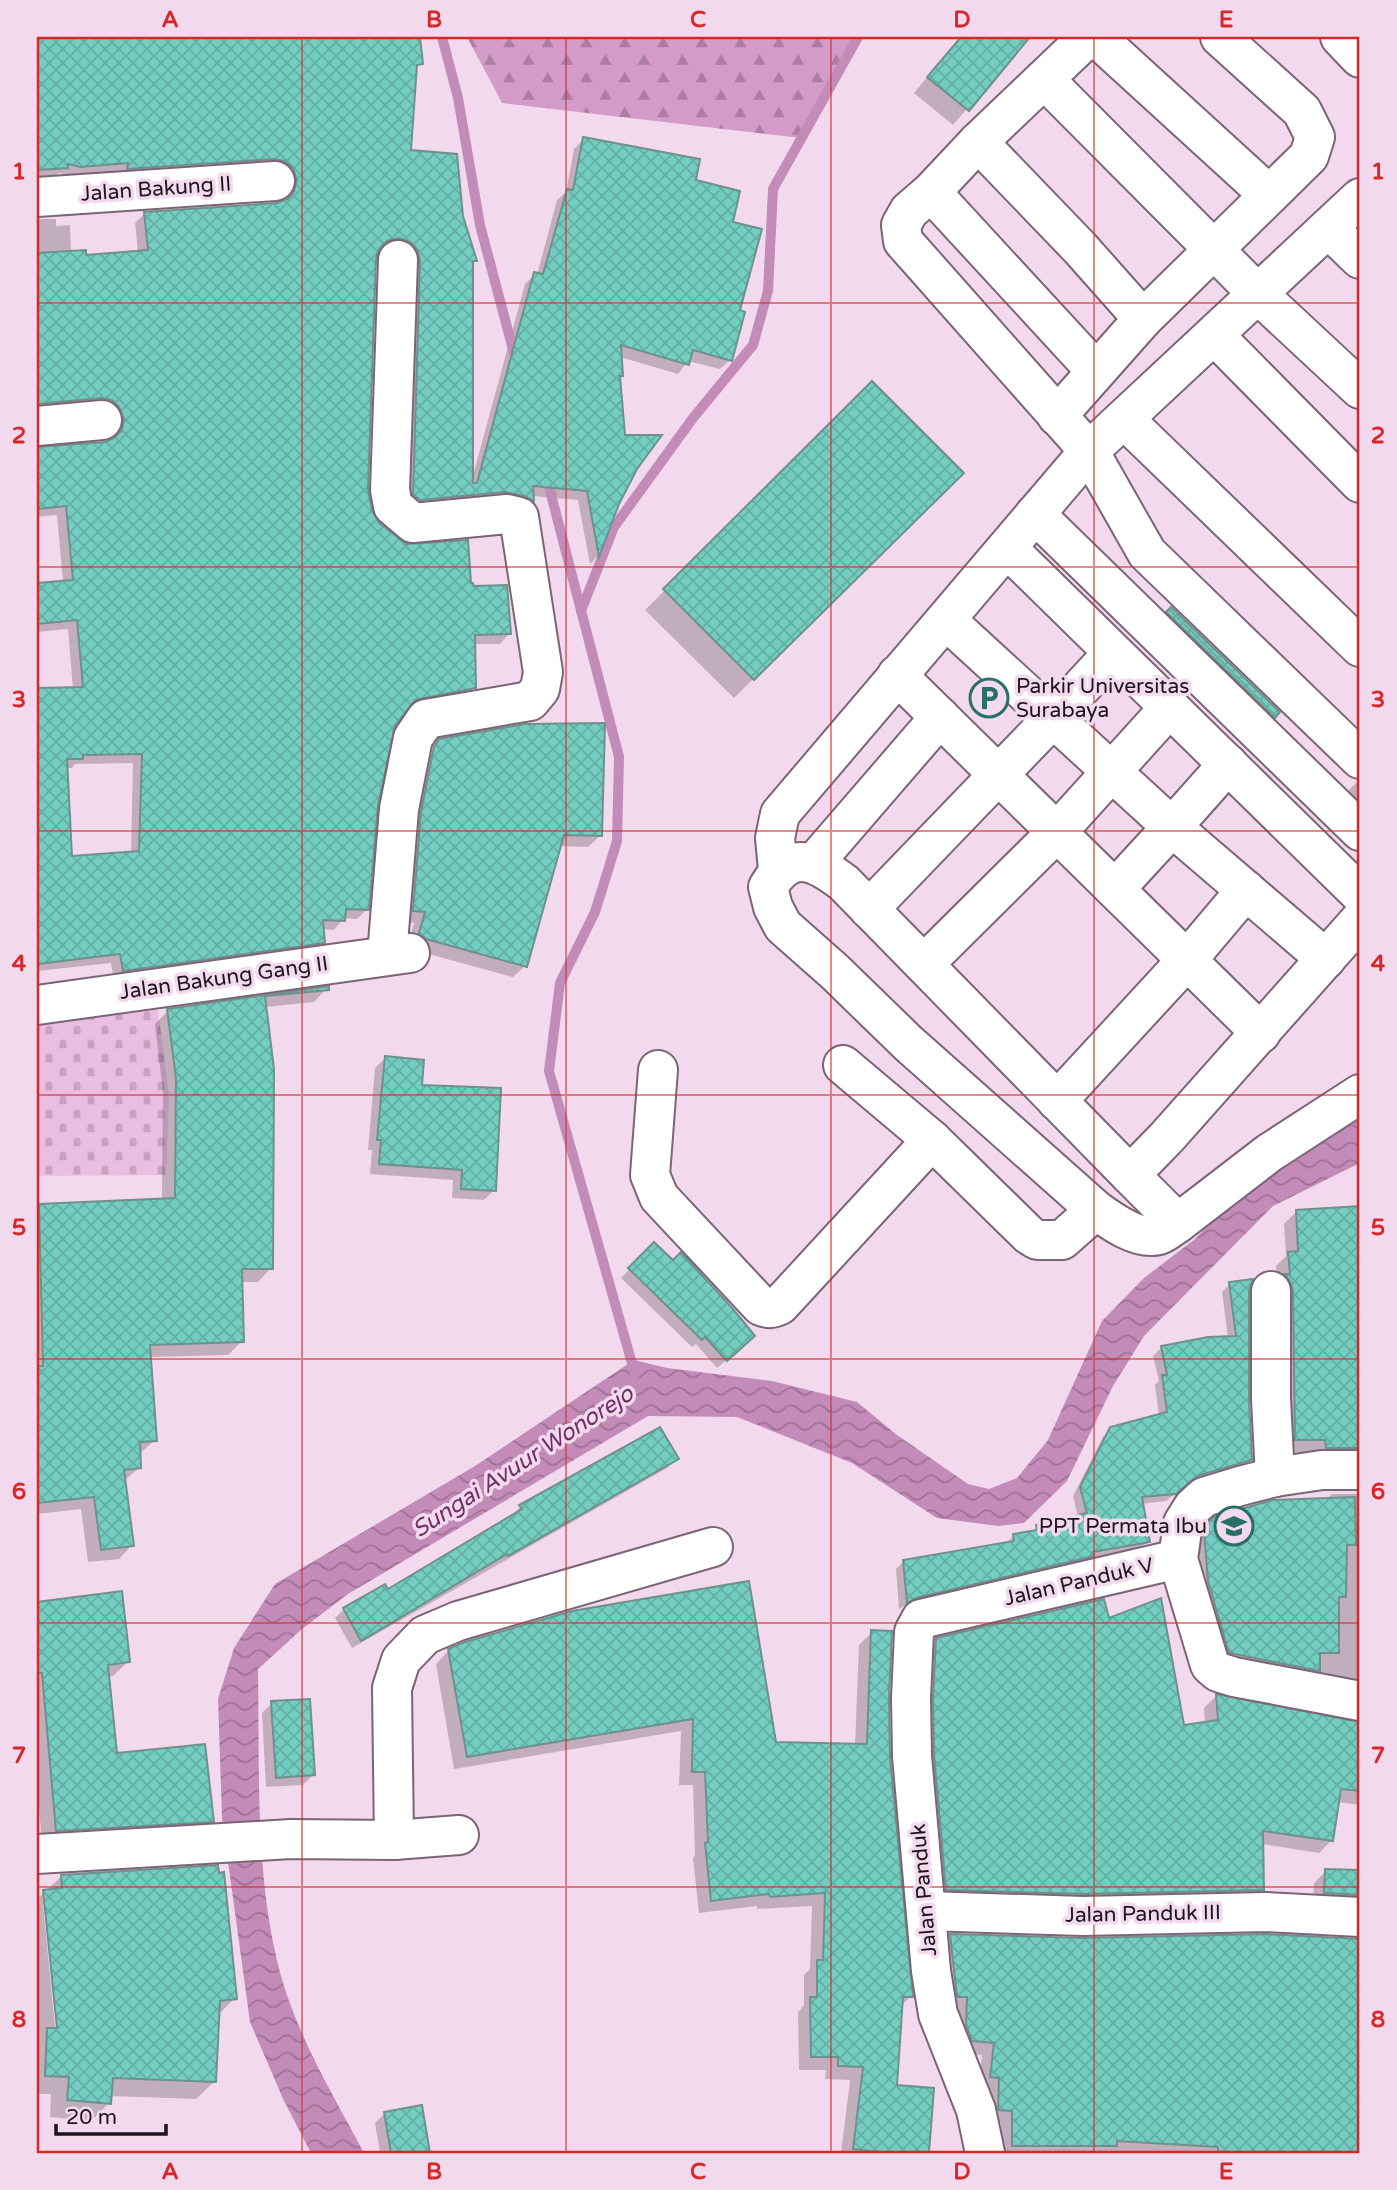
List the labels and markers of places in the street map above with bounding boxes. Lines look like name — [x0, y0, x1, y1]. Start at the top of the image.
place label: Parkir Universitas Surabaya — [1016, 674, 1189, 723]
parking icon: Parkir Universitas Surabaya — [968, 677, 1010, 719]
school or university icon: PPT Permata Ibu — [1213, 1505, 1255, 1547]
place label: PPT Permata Ibu — [1039, 1514, 1207, 1539]

